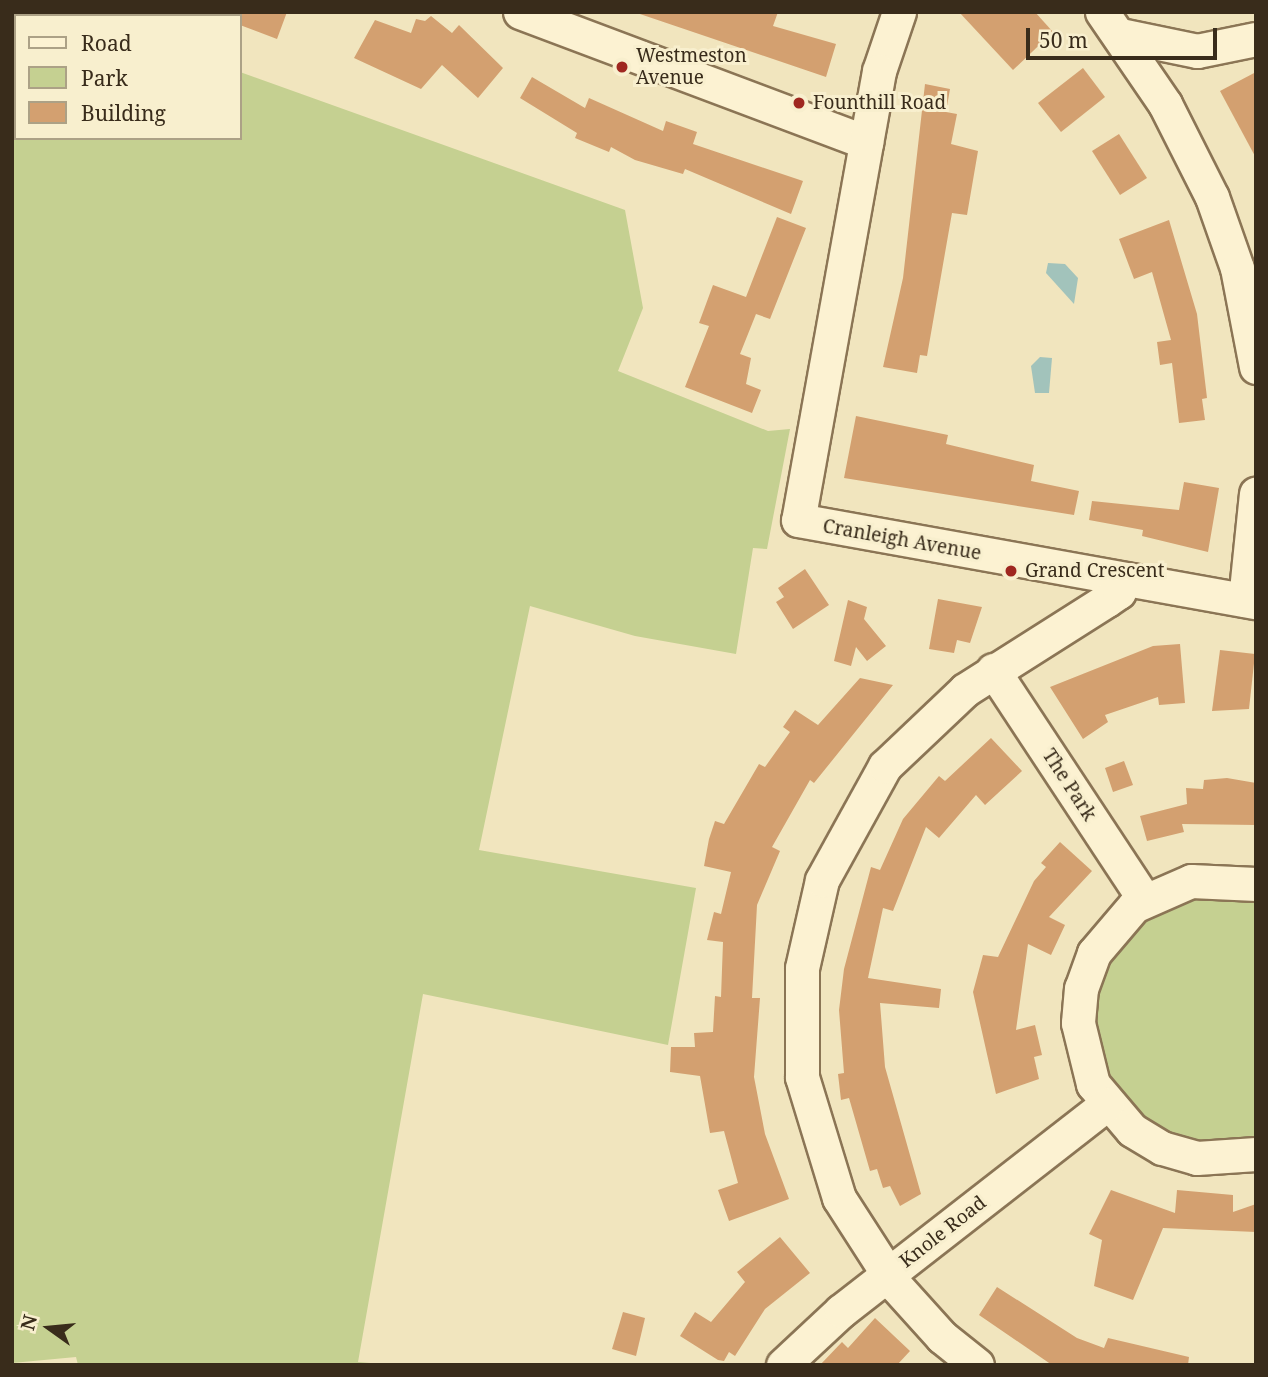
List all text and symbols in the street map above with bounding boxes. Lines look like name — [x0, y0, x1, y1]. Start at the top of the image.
legend — [14, 14, 242, 140]
scale bar — [1030, 14, 1221, 58]
text: 50 m — [1039, 26, 1088, 54]
text: Road — [81, 29, 132, 57]
place label: Westmeston Avenue — [636, 45, 747, 89]
marker: Westmeston Avenue — [614, 59, 630, 75]
text: Park — [81, 64, 128, 92]
place label: Founthill Road — [813, 92, 946, 114]
marker: Founthill Road — [791, 95, 807, 111]
text: Building — [81, 99, 166, 127]
street label: Cranleigh Avenue — [821, 515, 983, 565]
place label: Grand Crescent — [1025, 560, 1164, 582]
marker: Grand Crescent — [1003, 563, 1019, 579]
street label: The Park — [1037, 745, 1101, 825]
street label: Knole Road — [895, 1191, 991, 1273]
north arrow — [14, 1293, 84, 1363]
text: N — [14, 1312, 43, 1333]

